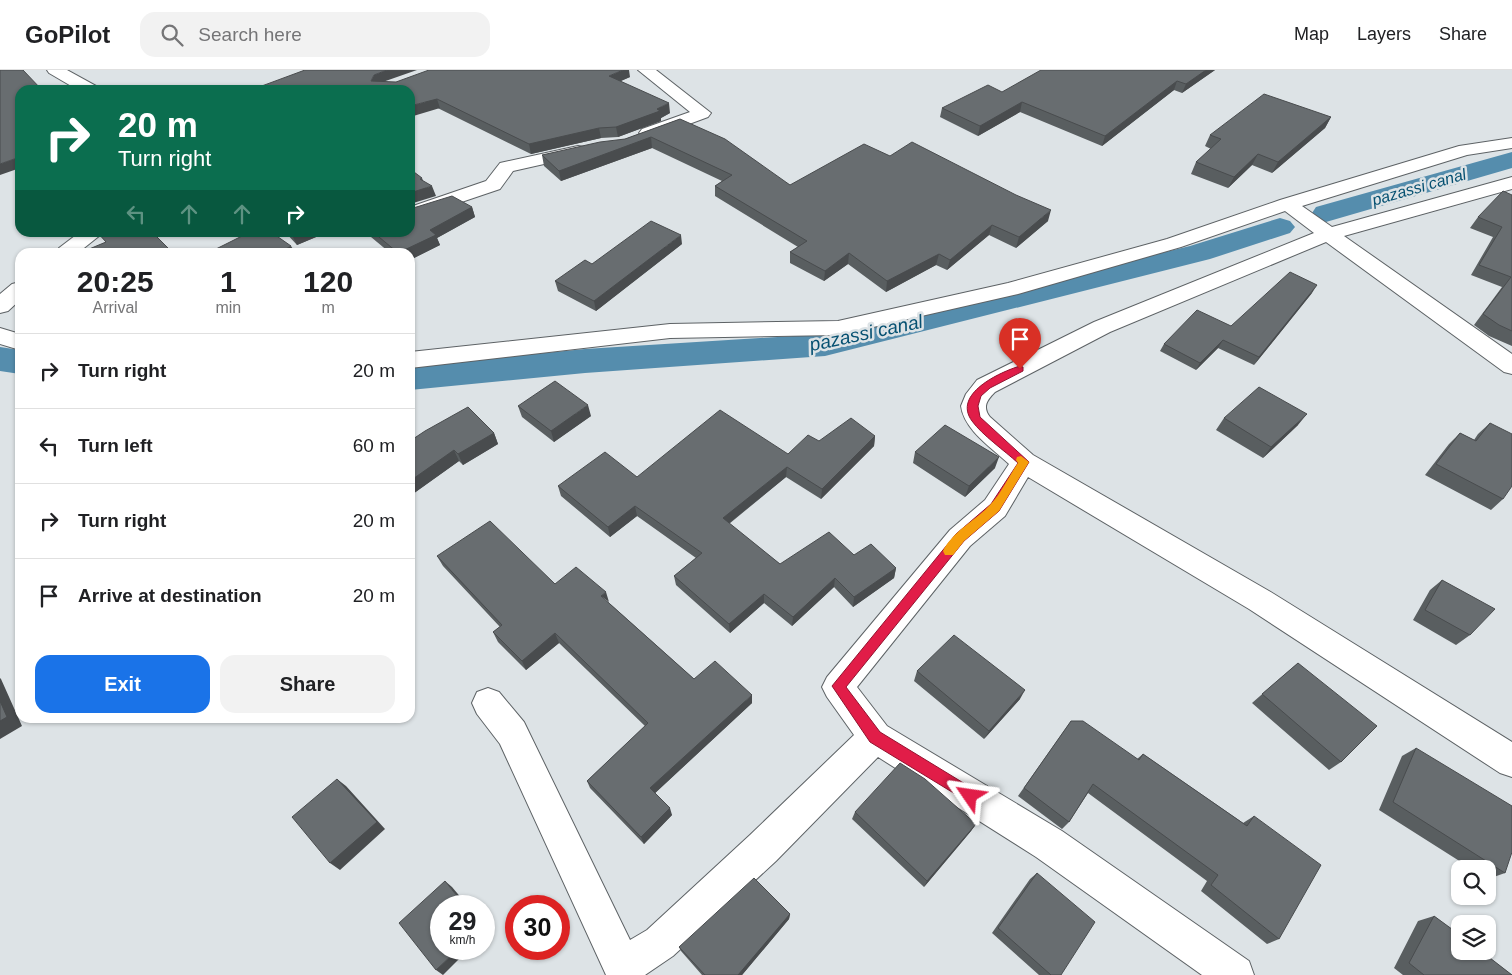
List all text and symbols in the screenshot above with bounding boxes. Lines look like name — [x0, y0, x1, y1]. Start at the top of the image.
search box — [140, 12, 490, 57]
text: GoPilot — [25, 21, 110, 48]
icon: search — [158, 21, 186, 49]
text: Search here — [198, 24, 302, 45]
text: Map — [1294, 24, 1329, 44]
text: Layers — [1357, 24, 1411, 44]
text: Share — [1439, 24, 1487, 44]
icon: right — [35, 105, 100, 170]
text: 20 m — [118, 105, 198, 144]
text: Turn right — [118, 146, 211, 171]
water label: pazassi canal — [1369, 165, 1468, 209]
icon: left — [122, 200, 150, 228]
icon: ahead — [175, 200, 203, 228]
icon: ahead — [228, 200, 256, 228]
icon: right — [281, 200, 309, 228]
text: 20:25 — [77, 265, 154, 298]
text: 1 — [220, 265, 237, 298]
text: 120 — [303, 265, 353, 298]
text: Arrival — [93, 299, 138, 316]
text: min — [215, 299, 241, 316]
text: m — [321, 299, 335, 316]
water label: pazassi canal — [807, 311, 925, 355]
pin — [999, 318, 1041, 369]
icon: arrive — [1006, 325, 1034, 353]
icon: right — [35, 357, 63, 385]
text: Turn right — [78, 360, 166, 381]
text: 20 m — [353, 360, 395, 381]
icon: left — [35, 432, 63, 460]
text: Turn left — [78, 435, 153, 456]
text: 60 m — [353, 435, 395, 456]
icon: right — [35, 507, 63, 535]
text: Turn right — [78, 510, 166, 531]
text: 20 m — [353, 510, 395, 531]
icon: arrive — [35, 582, 63, 610]
text: Arrive at destination — [78, 585, 262, 606]
text: 20 m — [353, 585, 395, 606]
button: Exit — [35, 655, 210, 713]
button: Share — [220, 655, 395, 713]
position arrow — [943, 769, 995, 821]
map controls — [1451, 860, 1496, 960]
button: search — [1451, 860, 1496, 905]
speed limit sign: 30 — [505, 895, 570, 960]
text: 29 — [449, 907, 476, 935]
button: layers — [1451, 915, 1496, 960]
text: km/h — [449, 933, 476, 947]

